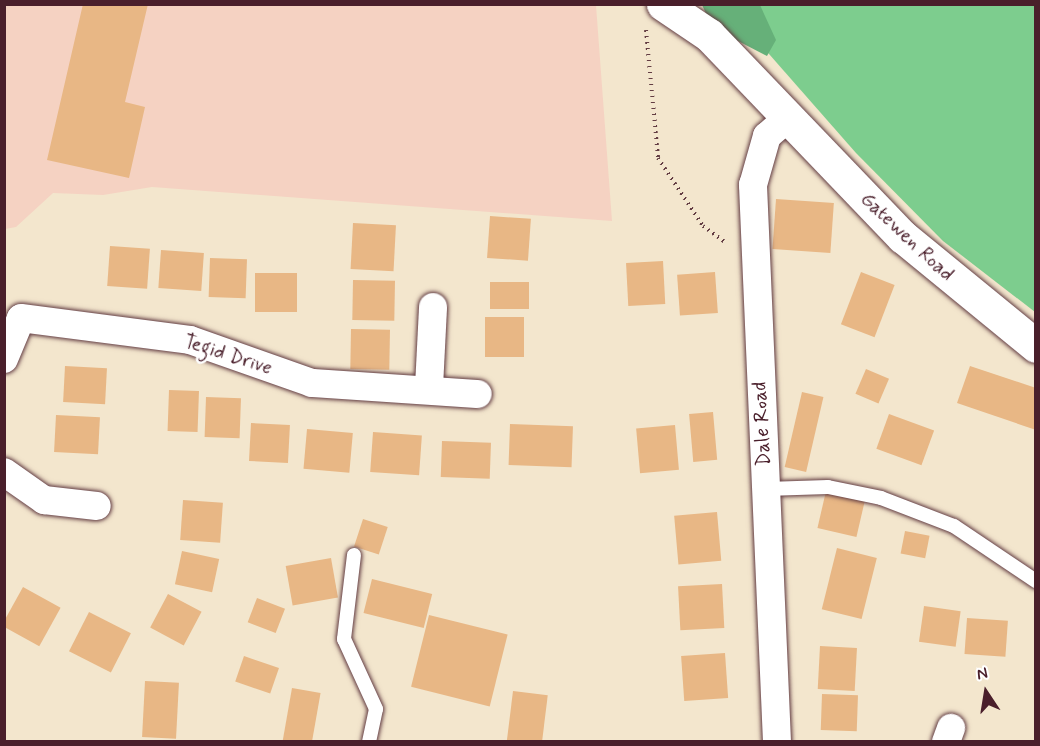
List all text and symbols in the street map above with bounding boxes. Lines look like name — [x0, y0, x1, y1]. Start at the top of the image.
street label: Gatewen Road — [855, 188, 959, 286]
street label: Tegid Drive — [181, 329, 275, 381]
street label: Dale Road — [748, 381, 776, 467]
north arrow — [956, 662, 1016, 722]
text: N — [975, 663, 990, 685]

